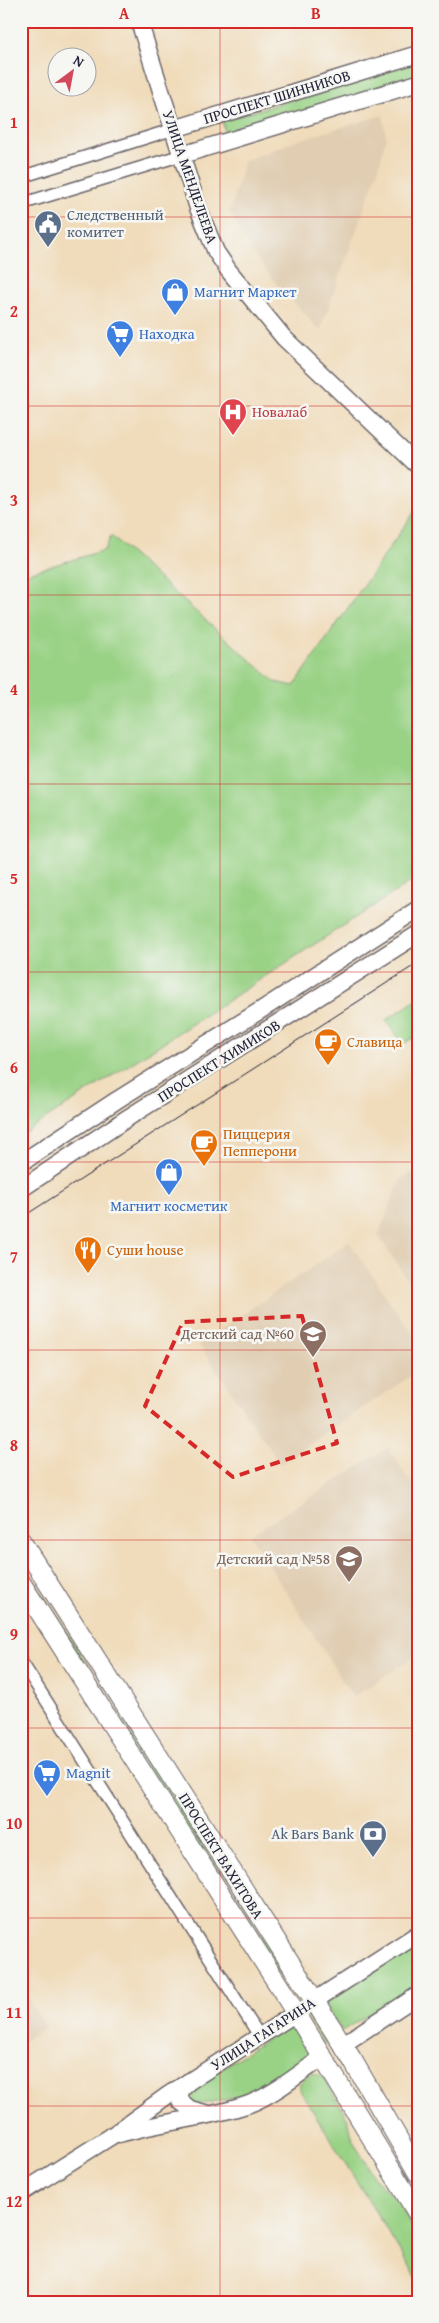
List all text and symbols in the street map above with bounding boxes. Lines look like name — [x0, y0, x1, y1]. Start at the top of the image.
text: A — [119, 1, 130, 25]
text: B — [311, 1, 321, 25]
north arrow — [48, 48, 98, 98]
text: N — [70, 50, 89, 72]
street label: ПРОСПЕКТ ШИННИКОВ — [201, 64, 353, 129]
street label: УЛИЦА МЕНДЕЛЕЕВА — [158, 107, 223, 246]
text: 1 — [10, 110, 18, 134]
place label: Следственный комитет — [67, 204, 164, 242]
public building icon: Следственный комитет — [33, 209, 63, 248]
shop icon: Магнит Маркет — [160, 277, 190, 316]
place label: Магнит Маркет — [194, 281, 297, 302]
text: 2 — [10, 299, 18, 323]
supermarket icon: Находка — [105, 319, 135, 358]
place label: Находка — [139, 323, 195, 344]
hospital icon: Новалаб — [218, 397, 248, 436]
place label: Новалаб — [252, 401, 307, 422]
text: 3 — [10, 488, 18, 512]
text: 4 — [10, 677, 18, 701]
text: 5 — [10, 866, 18, 890]
street label: ПРОСПЕКТ ХИМИКОВ — [153, 1014, 284, 1107]
cafe icon: Славица — [313, 1027, 343, 1066]
place label: Славица — [347, 1031, 403, 1052]
text: 6 — [10, 1055, 18, 1079]
place label: Пиццерия Пепперони — [223, 1123, 297, 1161]
cafe icon: Пиццерия Пепперони — [189, 1128, 219, 1167]
shop icon: Магнит косметик — [154, 1157, 184, 1196]
place label: Магнит косметик — [110, 1195, 228, 1216]
restaurant icon: Суши house — [73, 1235, 103, 1274]
place label: Суши house — [107, 1239, 184, 1260]
text: 7 — [10, 1244, 18, 1268]
school or university icon: Детский сад №60 — [298, 1319, 328, 1358]
place label: Детский сад №60 — [180, 1323, 294, 1344]
text: 8 — [10, 1433, 18, 1457]
school or university icon: Детский сад №58 — [334, 1544, 364, 1583]
place label: Детский сад №58 — [216, 1548, 330, 1569]
text: 9 — [10, 1622, 18, 1646]
supermarket icon: Magnit — [32, 1758, 62, 1797]
place label: Magnit — [66, 1762, 111, 1783]
street label: ПРОСПЕКТ ВАХИТОВА — [174, 1789, 269, 1923]
text: 10 — [6, 1811, 22, 1835]
bank icon: Ak Bars Bank — [358, 1819, 388, 1858]
place label: Ak Bars Bank — [271, 1823, 354, 1844]
street label: УЛИЦА ГАГАРИНА — [206, 1992, 319, 2075]
text: 11 — [6, 2000, 22, 2024]
text: 12 — [6, 2189, 22, 2213]

